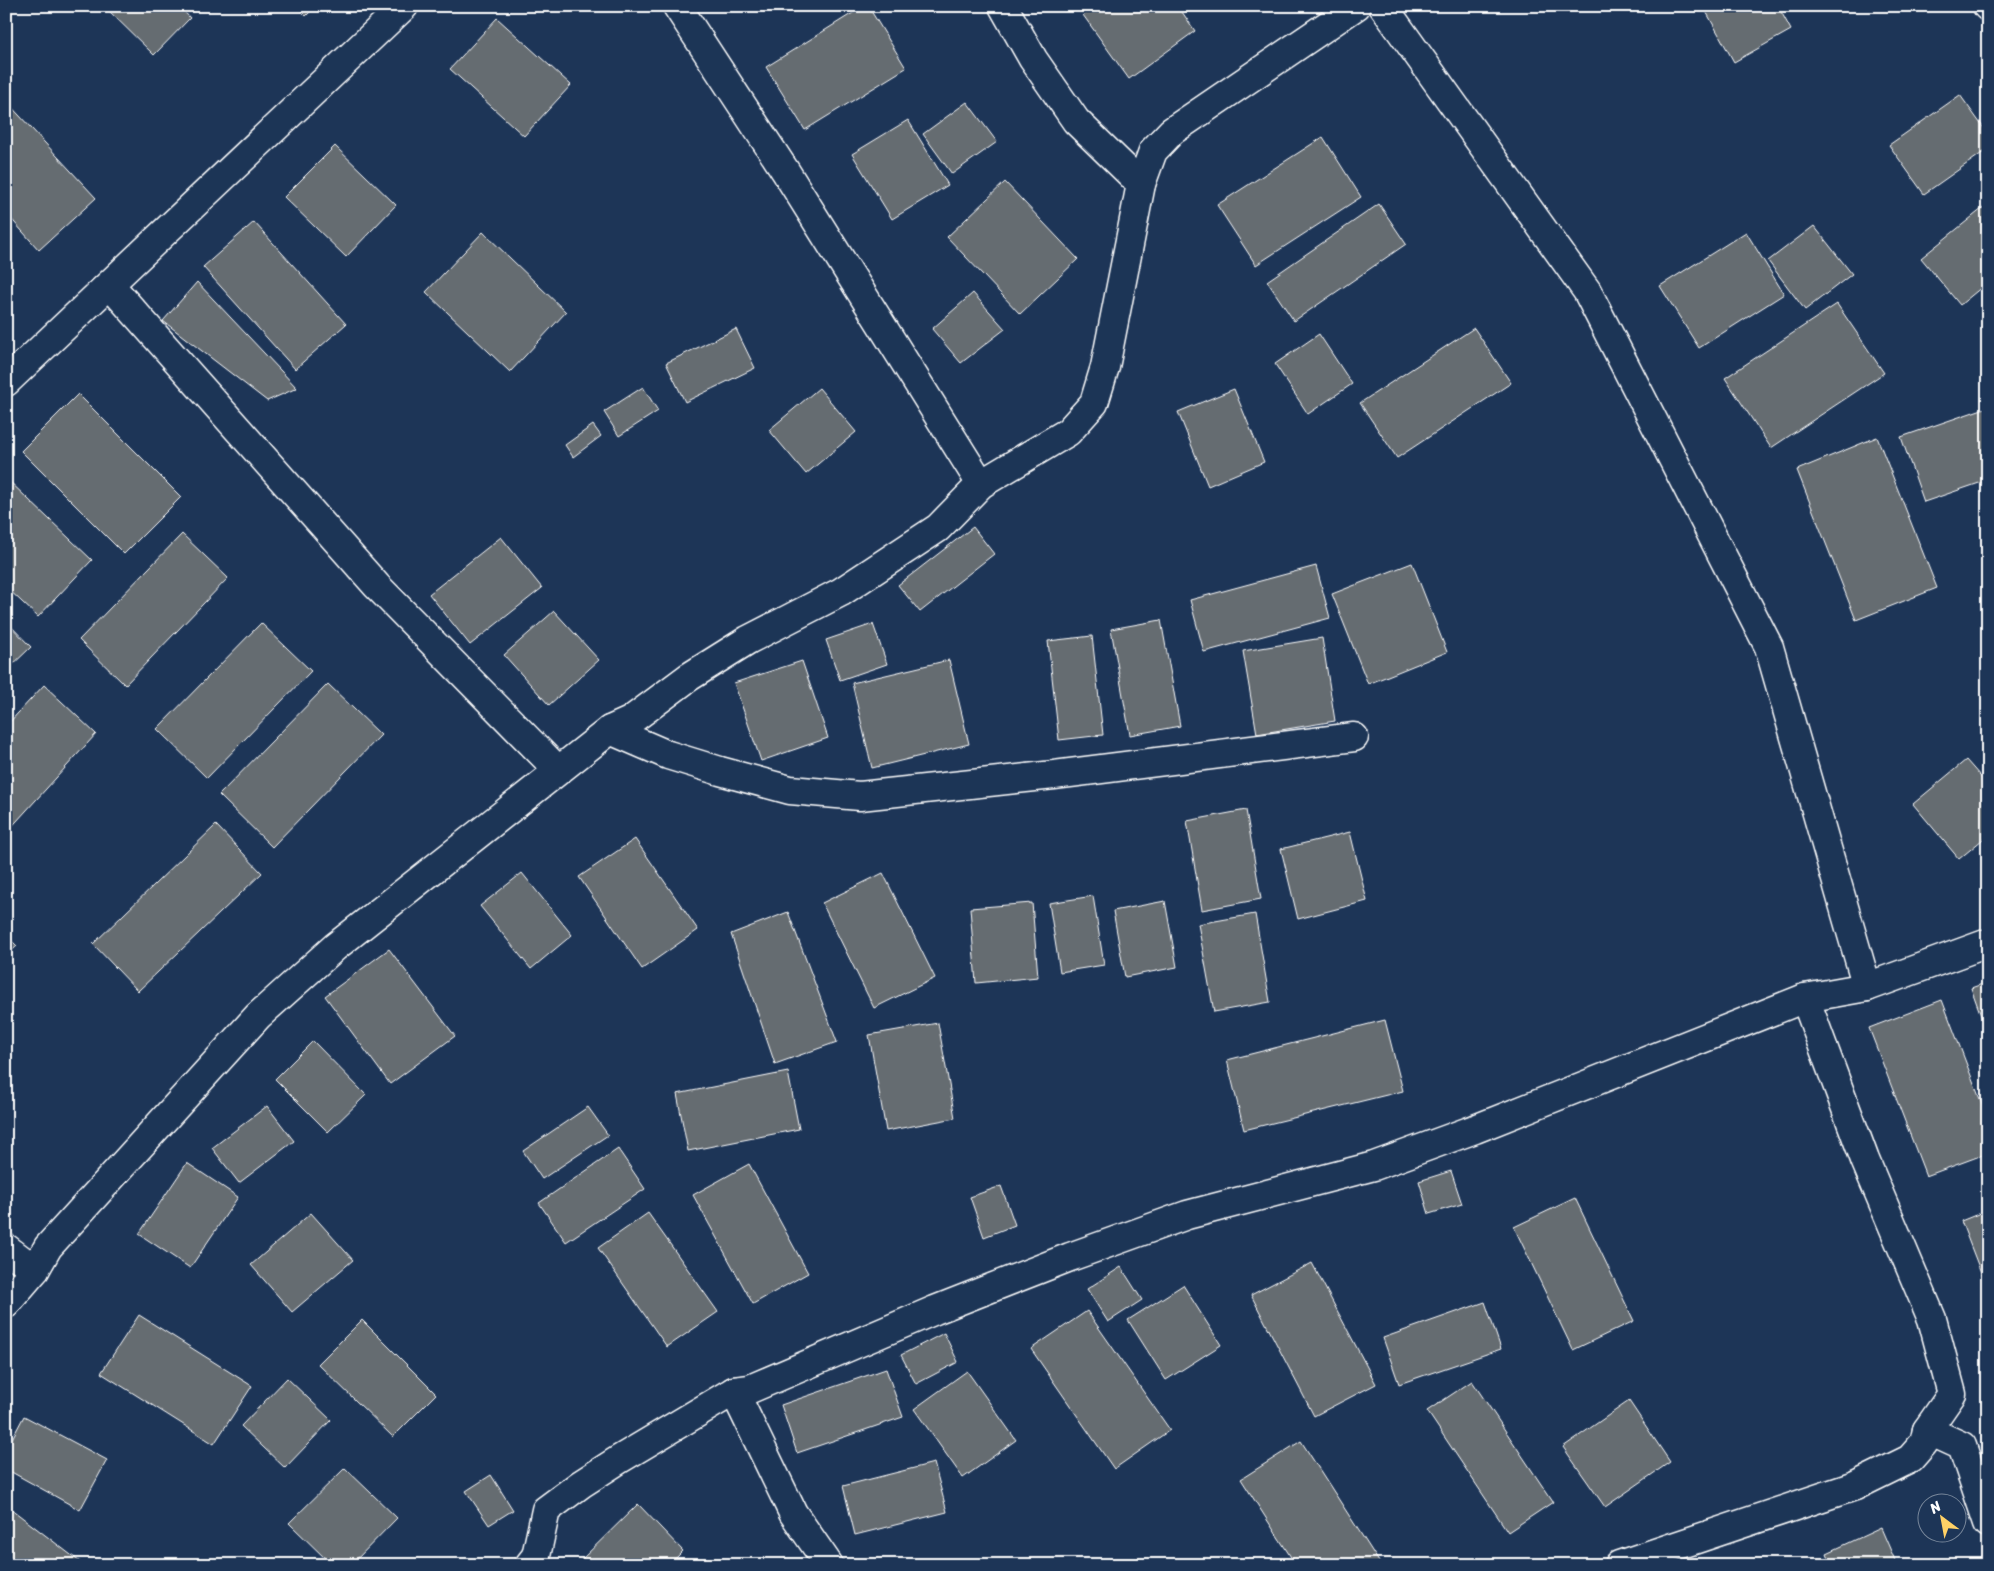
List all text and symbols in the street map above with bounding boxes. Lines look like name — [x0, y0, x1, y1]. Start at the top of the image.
north arrow — [1916, 1494, 1966, 1544]
text: N — [1924, 1494, 1946, 1521]

